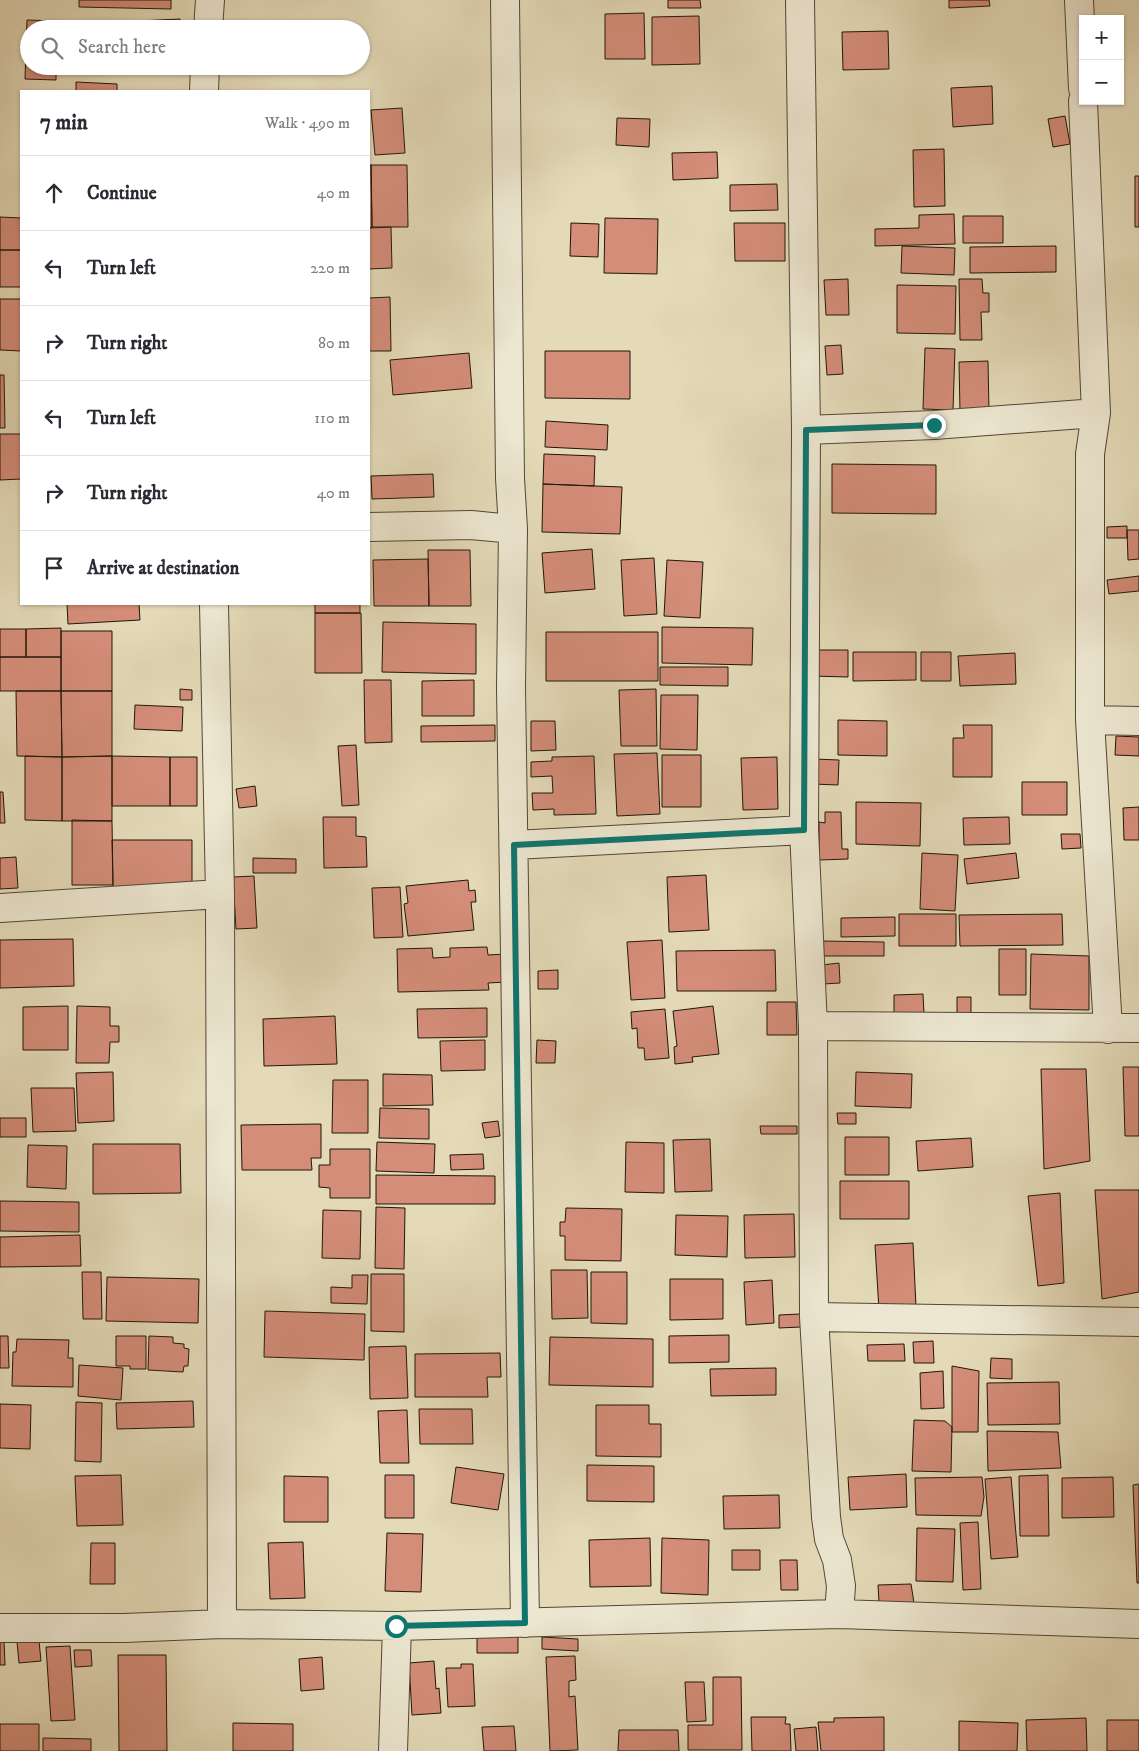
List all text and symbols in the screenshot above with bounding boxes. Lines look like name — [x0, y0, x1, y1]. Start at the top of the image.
map controls — [1079, 15, 1124, 105]
button: + — [1079, 15, 1124, 60]
search box — [20, 20, 370, 75]
icon: search — [38, 34, 66, 62]
text: Search here — [78, 36, 166, 59]
button: − — [1079, 60, 1124, 105]
text: 7 min — [40, 110, 88, 136]
text: Walk · 490 m — [265, 113, 350, 133]
icon: ahead — [40, 179, 68, 207]
text: Continue — [87, 182, 157, 205]
text: 40 m — [317, 183, 350, 203]
icon: left — [40, 254, 68, 282]
text: Turn left — [87, 257, 156, 280]
text: 220 m — [310, 258, 350, 278]
icon: right — [40, 329, 68, 357]
text: Turn right — [87, 332, 167, 355]
text: 80 m — [318, 333, 350, 353]
icon: left — [40, 404, 68, 432]
text: Turn left — [87, 407, 156, 430]
text: 110 m — [314, 408, 350, 428]
route end — [923, 414, 946, 437]
icon: right — [40, 479, 68, 507]
text: Turn right — [87, 482, 167, 505]
text: 40 m — [317, 483, 350, 503]
icon: arrive — [40, 554, 68, 582]
text: Arrive at destination — [87, 557, 239, 580]
route start — [385, 1615, 408, 1638]

